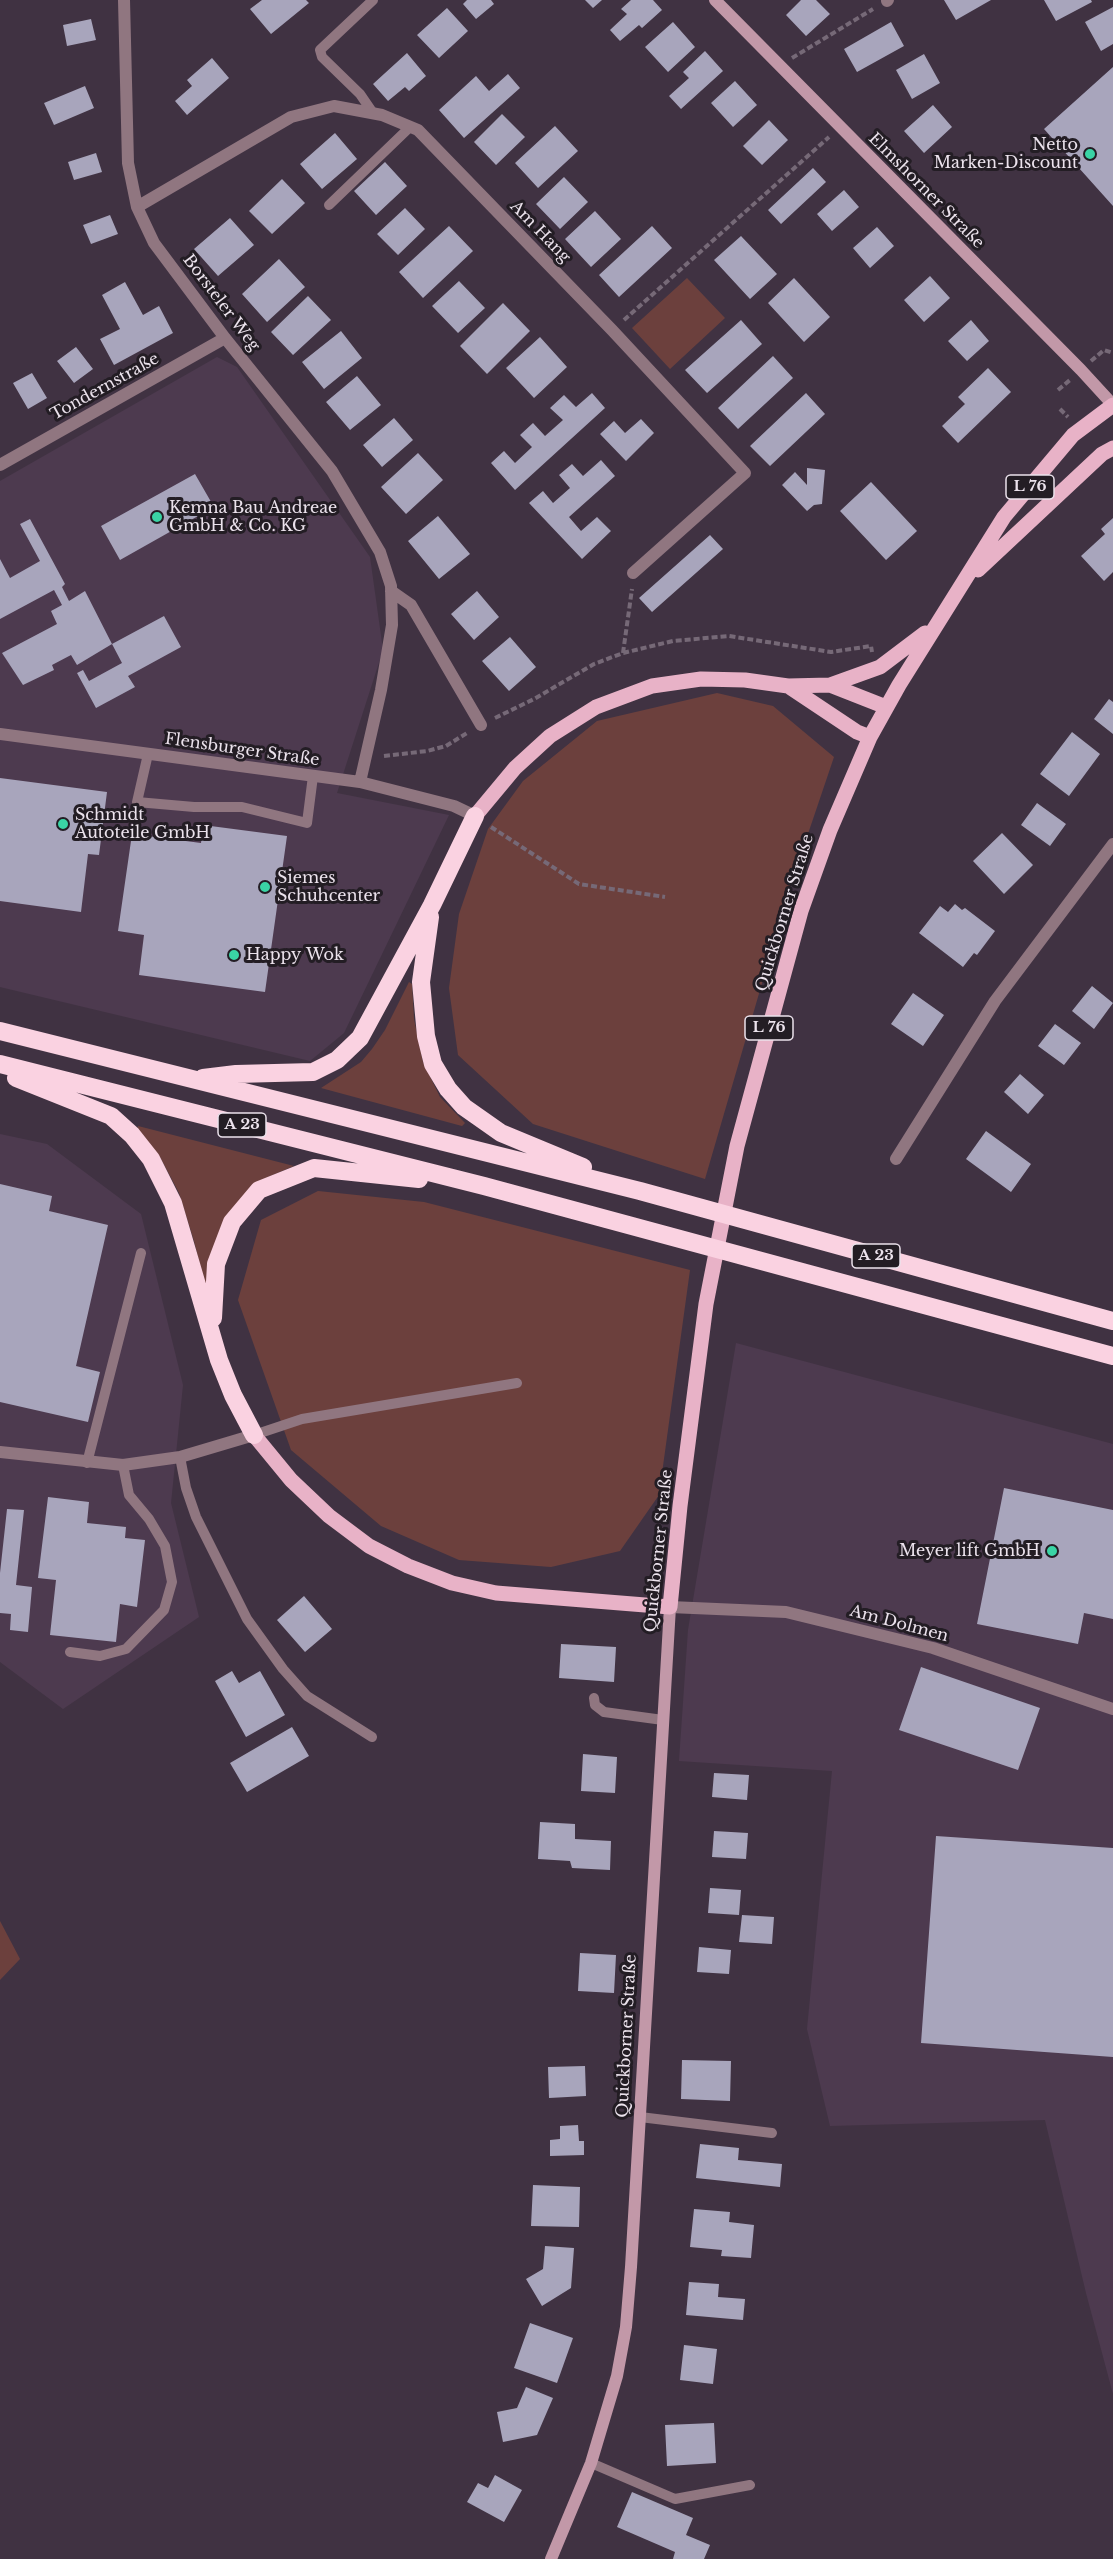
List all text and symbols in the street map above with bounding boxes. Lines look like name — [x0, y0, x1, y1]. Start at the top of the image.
street label: Elmshorner Straße — [864, 129, 988, 253]
place label: Netto Marken-Discount — [934, 135, 1078, 173]
marker: Netto Marken-Discount — [1083, 147, 1097, 161]
street label: Am Hang — [506, 197, 574, 267]
street label: Borsteler Weg — [178, 251, 264, 355]
street label: Tondernstraße — [47, 349, 163, 425]
road number: L 76 — [1006, 475, 1054, 499]
place label: Kemna Bau Andreae GmbH & Co. KG — [169, 498, 337, 536]
marker: Kemna Bau Andreae GmbH & Co. KG — [150, 510, 164, 524]
street label: Flensburger Straße — [163, 730, 321, 770]
place label: Schmidt Autoteile GmbH — [75, 805, 210, 843]
marker: Schmidt Autoteile GmbH — [56, 817, 70, 831]
street label: Quickborner Straße — [752, 832, 818, 994]
place label: Siemes Schuhcenter — [277, 868, 380, 906]
marker: Siemes Schuhcenter — [258, 880, 272, 894]
place label: Happy Wok — [246, 945, 344, 965]
marker: Happy Wok — [227, 948, 241, 962]
road number: L 76 — [745, 1016, 793, 1040]
road number: A 23 — [218, 1113, 266, 1137]
road number: A 23 — [852, 1244, 900, 1268]
street label: Quickborner Straße — [641, 1469, 677, 1633]
place label: Meyer lift GmbH — [899, 1541, 1040, 1561]
marker: Meyer lift GmbH — [1045, 1544, 1059, 1558]
street label: Am Dolmen — [848, 1602, 950, 1646]
street label: Quickborner Straße — [613, 1954, 641, 2118]

